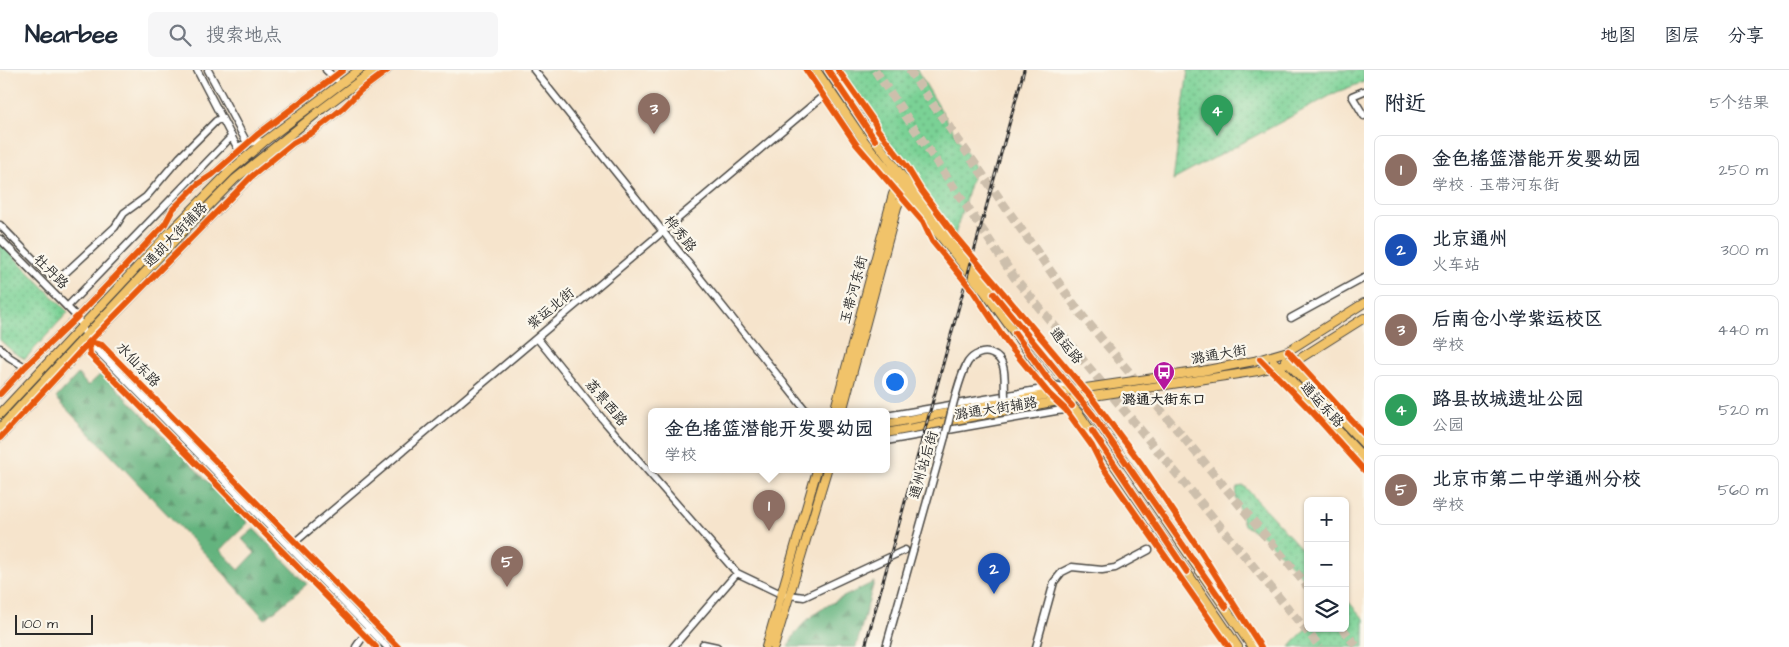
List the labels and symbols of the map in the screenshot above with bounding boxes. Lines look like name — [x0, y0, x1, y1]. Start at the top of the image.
pin: 3 — [638, 93, 670, 134]
pin: 4 — [1201, 95, 1233, 136]
street label: 通胡大街辅路 — [140, 198, 212, 272]
street label: 桦秀路 — [659, 211, 701, 257]
street label: 牡丹路 — [29, 250, 73, 294]
street label: 玉带河东街 — [835, 254, 873, 326]
street label: 紫运北街 — [523, 283, 579, 335]
street label: 通运路 — [1045, 323, 1087, 369]
street label: 水仙东路 — [111, 338, 165, 392]
street label: 潞通大街 — [1190, 340, 1248, 370]
bus stop icon: 潞通大街东口 — [1152, 360, 1176, 391]
your location — [882, 369, 908, 395]
street label: 荔景西路 — [580, 375, 632, 431]
street label: 通运东路 — [1296, 378, 1348, 432]
place label: 潞通大街东口 — [1122, 390, 1206, 410]
street label: 潞通大街辅路 — [953, 393, 1039, 425]
street label: 通州站后街 — [905, 429, 943, 501]
pin: 1 — [753, 490, 785, 531]
pin: 5 — [491, 546, 523, 587]
pin: 2 — [978, 553, 1010, 594]
scale bar — [15, 612, 92, 635]

